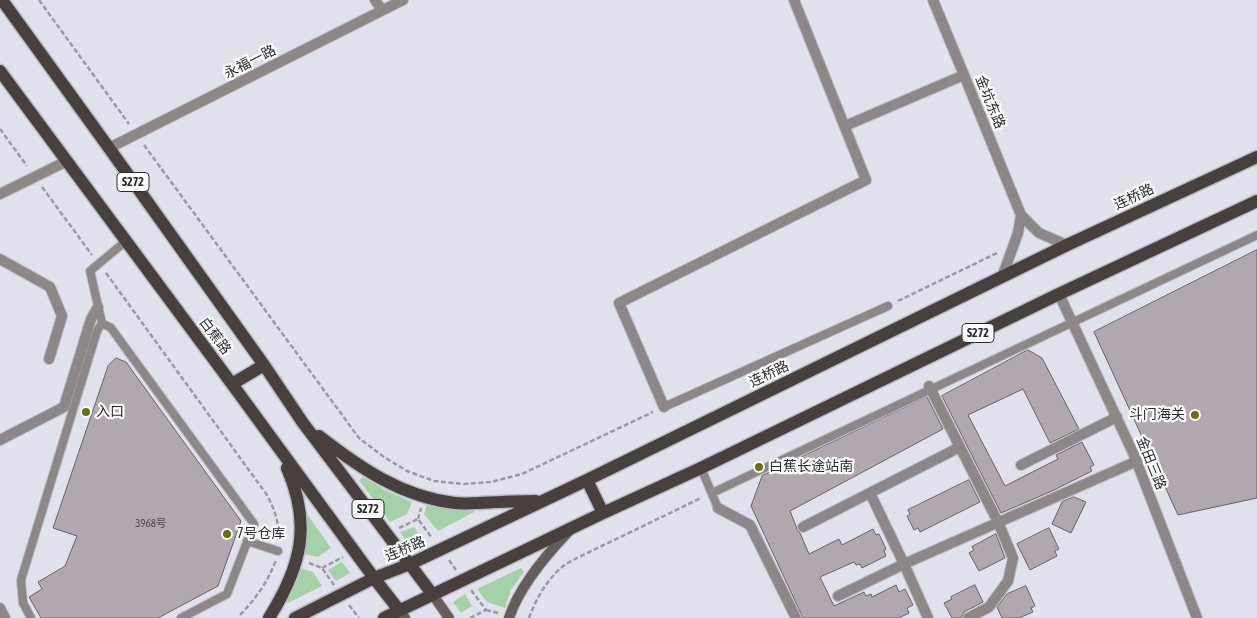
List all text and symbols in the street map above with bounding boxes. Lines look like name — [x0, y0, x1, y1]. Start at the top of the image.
street label: 永福一路 — [221, 42, 279, 82]
street label: 金坑东路 — [972, 73, 1008, 131]
road number: S272 — [117, 172, 149, 192]
street label: 连桥路 — [1111, 181, 1157, 213]
street label: 白蕉路 — [196, 314, 234, 358]
road number: S272 — [962, 323, 994, 342]
street label: 连桥路 — [746, 357, 792, 391]
place label: 入口 — [96, 404, 124, 420]
marker: 入口 — [80, 406, 92, 418]
place label: 斗门海关 — [1129, 407, 1185, 423]
marker: 斗门海关 — [1189, 409, 1201, 421]
street label: 金田三路 — [1133, 434, 1169, 492]
place label: 白蕉长途站南 — [769, 459, 853, 475]
marker: 白蕉长途站南 — [753, 461, 765, 473]
road number: S272 — [352, 499, 384, 518]
house number: 3968号 — [135, 517, 167, 531]
place label: 7号仓库 — [237, 526, 286, 542]
marker: 7号仓库 — [221, 528, 233, 540]
street label: 连桥路 — [382, 533, 428, 565]

